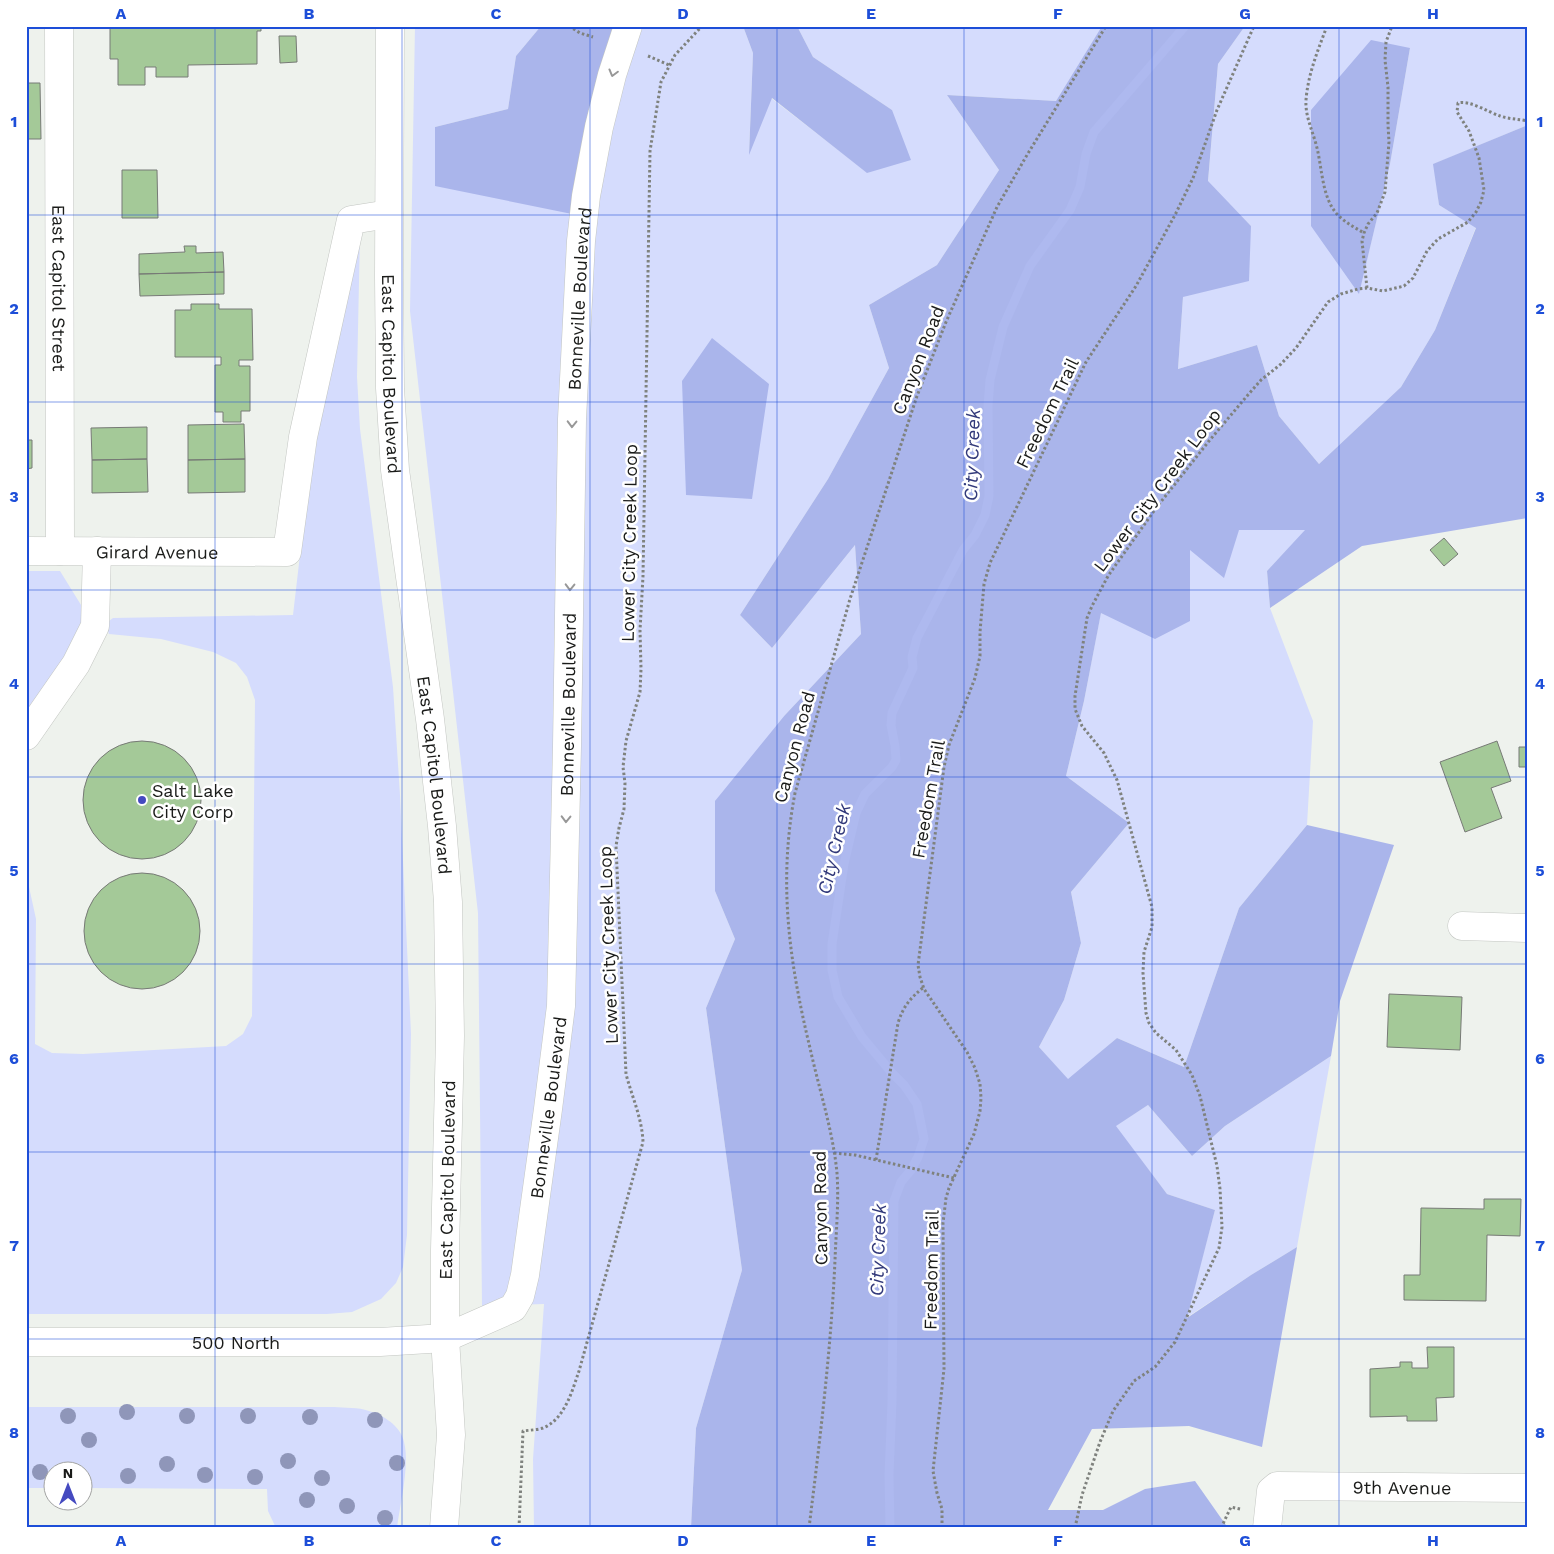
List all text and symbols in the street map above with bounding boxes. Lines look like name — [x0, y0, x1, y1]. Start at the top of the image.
text: A — [116, 4, 127, 23]
text: B — [304, 4, 315, 23]
text: C — [491, 4, 502, 23]
text: D — [677, 4, 689, 23]
text: E — [866, 4, 876, 23]
text: F — [1053, 4, 1063, 23]
text: G — [1239, 4, 1251, 23]
text: H — [1427, 4, 1439, 23]
one-way arrow — [608, 68, 618, 76]
text: 1 — [11, 112, 17, 131]
text: 1 — [1537, 112, 1543, 131]
street label: East Capitol Street — [49, 204, 70, 372]
street label: Bonneville Boulevard — [563, 206, 595, 391]
street label: East Capitol Boulevard — [378, 274, 406, 474]
text: 2 — [9, 299, 19, 318]
text: 2 — [1535, 299, 1545, 318]
street label: Canyon Road — [888, 303, 948, 417]
street label: Freedom Trail — [1011, 354, 1083, 472]
street label: Lower City Creek Loop — [1089, 404, 1225, 576]
water label: City Creek — [959, 408, 985, 502]
one-way arrow — [567, 420, 577, 428]
street label: Lower City Creek Loop — [617, 444, 641, 642]
text: 3 — [9, 487, 19, 506]
text: 3 — [1535, 487, 1545, 506]
street label: Girard Avenue — [96, 541, 218, 562]
one-way arrow — [565, 583, 575, 591]
street label: Bonneville Boulevard — [555, 612, 580, 797]
text: 4 — [9, 674, 19, 693]
street label: East Capitol Boulevard — [414, 674, 456, 875]
text: 4 — [1535, 674, 1545, 693]
street label: Canyon Road — [769, 689, 819, 805]
street label: Freedom Trail — [907, 738, 949, 860]
place label: Salt Lake City Corp — [152, 780, 234, 822]
marker: Salt Lake City Corp — [136, 794, 148, 806]
water label: City Creek — [812, 801, 856, 897]
one-way arrow — [560, 815, 571, 823]
street label: Lower City Creek Loop — [594, 845, 622, 1045]
text: 5 — [9, 861, 19, 880]
text: 5 — [1535, 861, 1545, 880]
street label: Bonneville Boulevard — [525, 1015, 570, 1200]
text: 6 — [9, 1049, 19, 1068]
text: 6 — [1535, 1049, 1545, 1068]
street label: East Capitol Boulevard — [435, 1080, 459, 1280]
street label: Canyon Road — [809, 1150, 831, 1266]
water label: City Creek — [865, 1203, 891, 1297]
street label: Freedom Trail — [919, 1209, 943, 1330]
text: 7 — [9, 1236, 19, 1255]
text: 7 — [1535, 1236, 1545, 1255]
street label: 500 North — [192, 1332, 280, 1353]
text: 8 — [9, 1423, 19, 1442]
text: 8 — [1535, 1423, 1545, 1442]
north arrow — [42, 1462, 92, 1512]
text: N — [63, 1465, 73, 1481]
street label: 9th Avenue — [1352, 1476, 1452, 1498]
text: A — [116, 1531, 127, 1550]
text: B — [304, 1531, 315, 1550]
text: C — [491, 1531, 502, 1550]
text: D — [677, 1531, 689, 1550]
text: E — [866, 1531, 876, 1550]
text: F — [1053, 1531, 1063, 1550]
text: G — [1239, 1531, 1251, 1550]
text: H — [1427, 1531, 1439, 1550]

